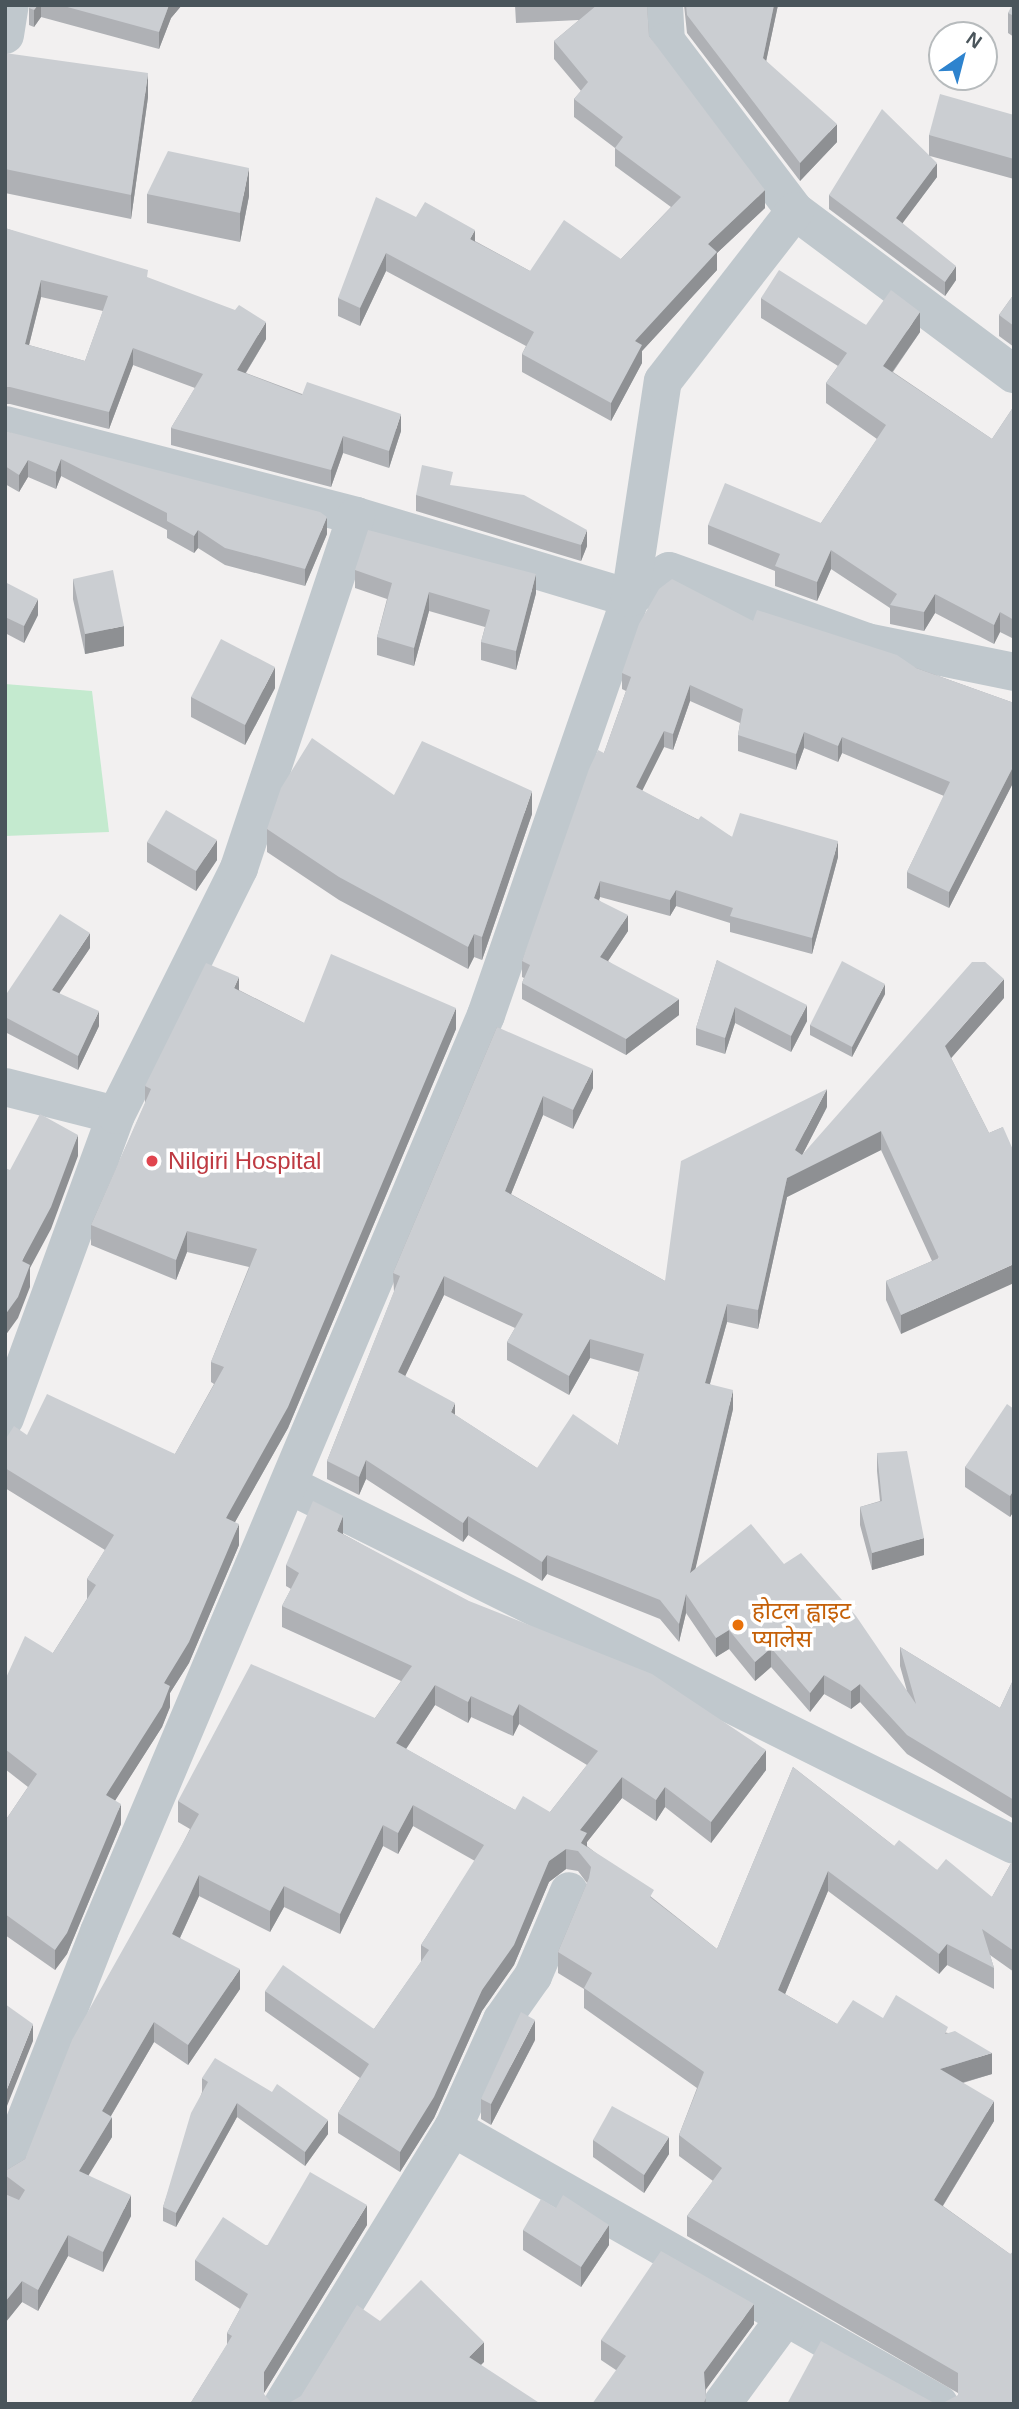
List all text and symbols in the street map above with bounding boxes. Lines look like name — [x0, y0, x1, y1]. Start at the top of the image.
north arrow — [928, 21, 998, 91]
text: N — [963, 27, 986, 53]
place label: Nilgiri Hospital — [168, 1147, 321, 1175]
marker: Nilgiri Hospital — [142, 1151, 162, 1171]
place label: होटल ह्वाइट प्यालेस — [752, 1597, 851, 1653]
marker: होटल ह्वाइट प्यालेस — [730, 1617, 746, 1633]

